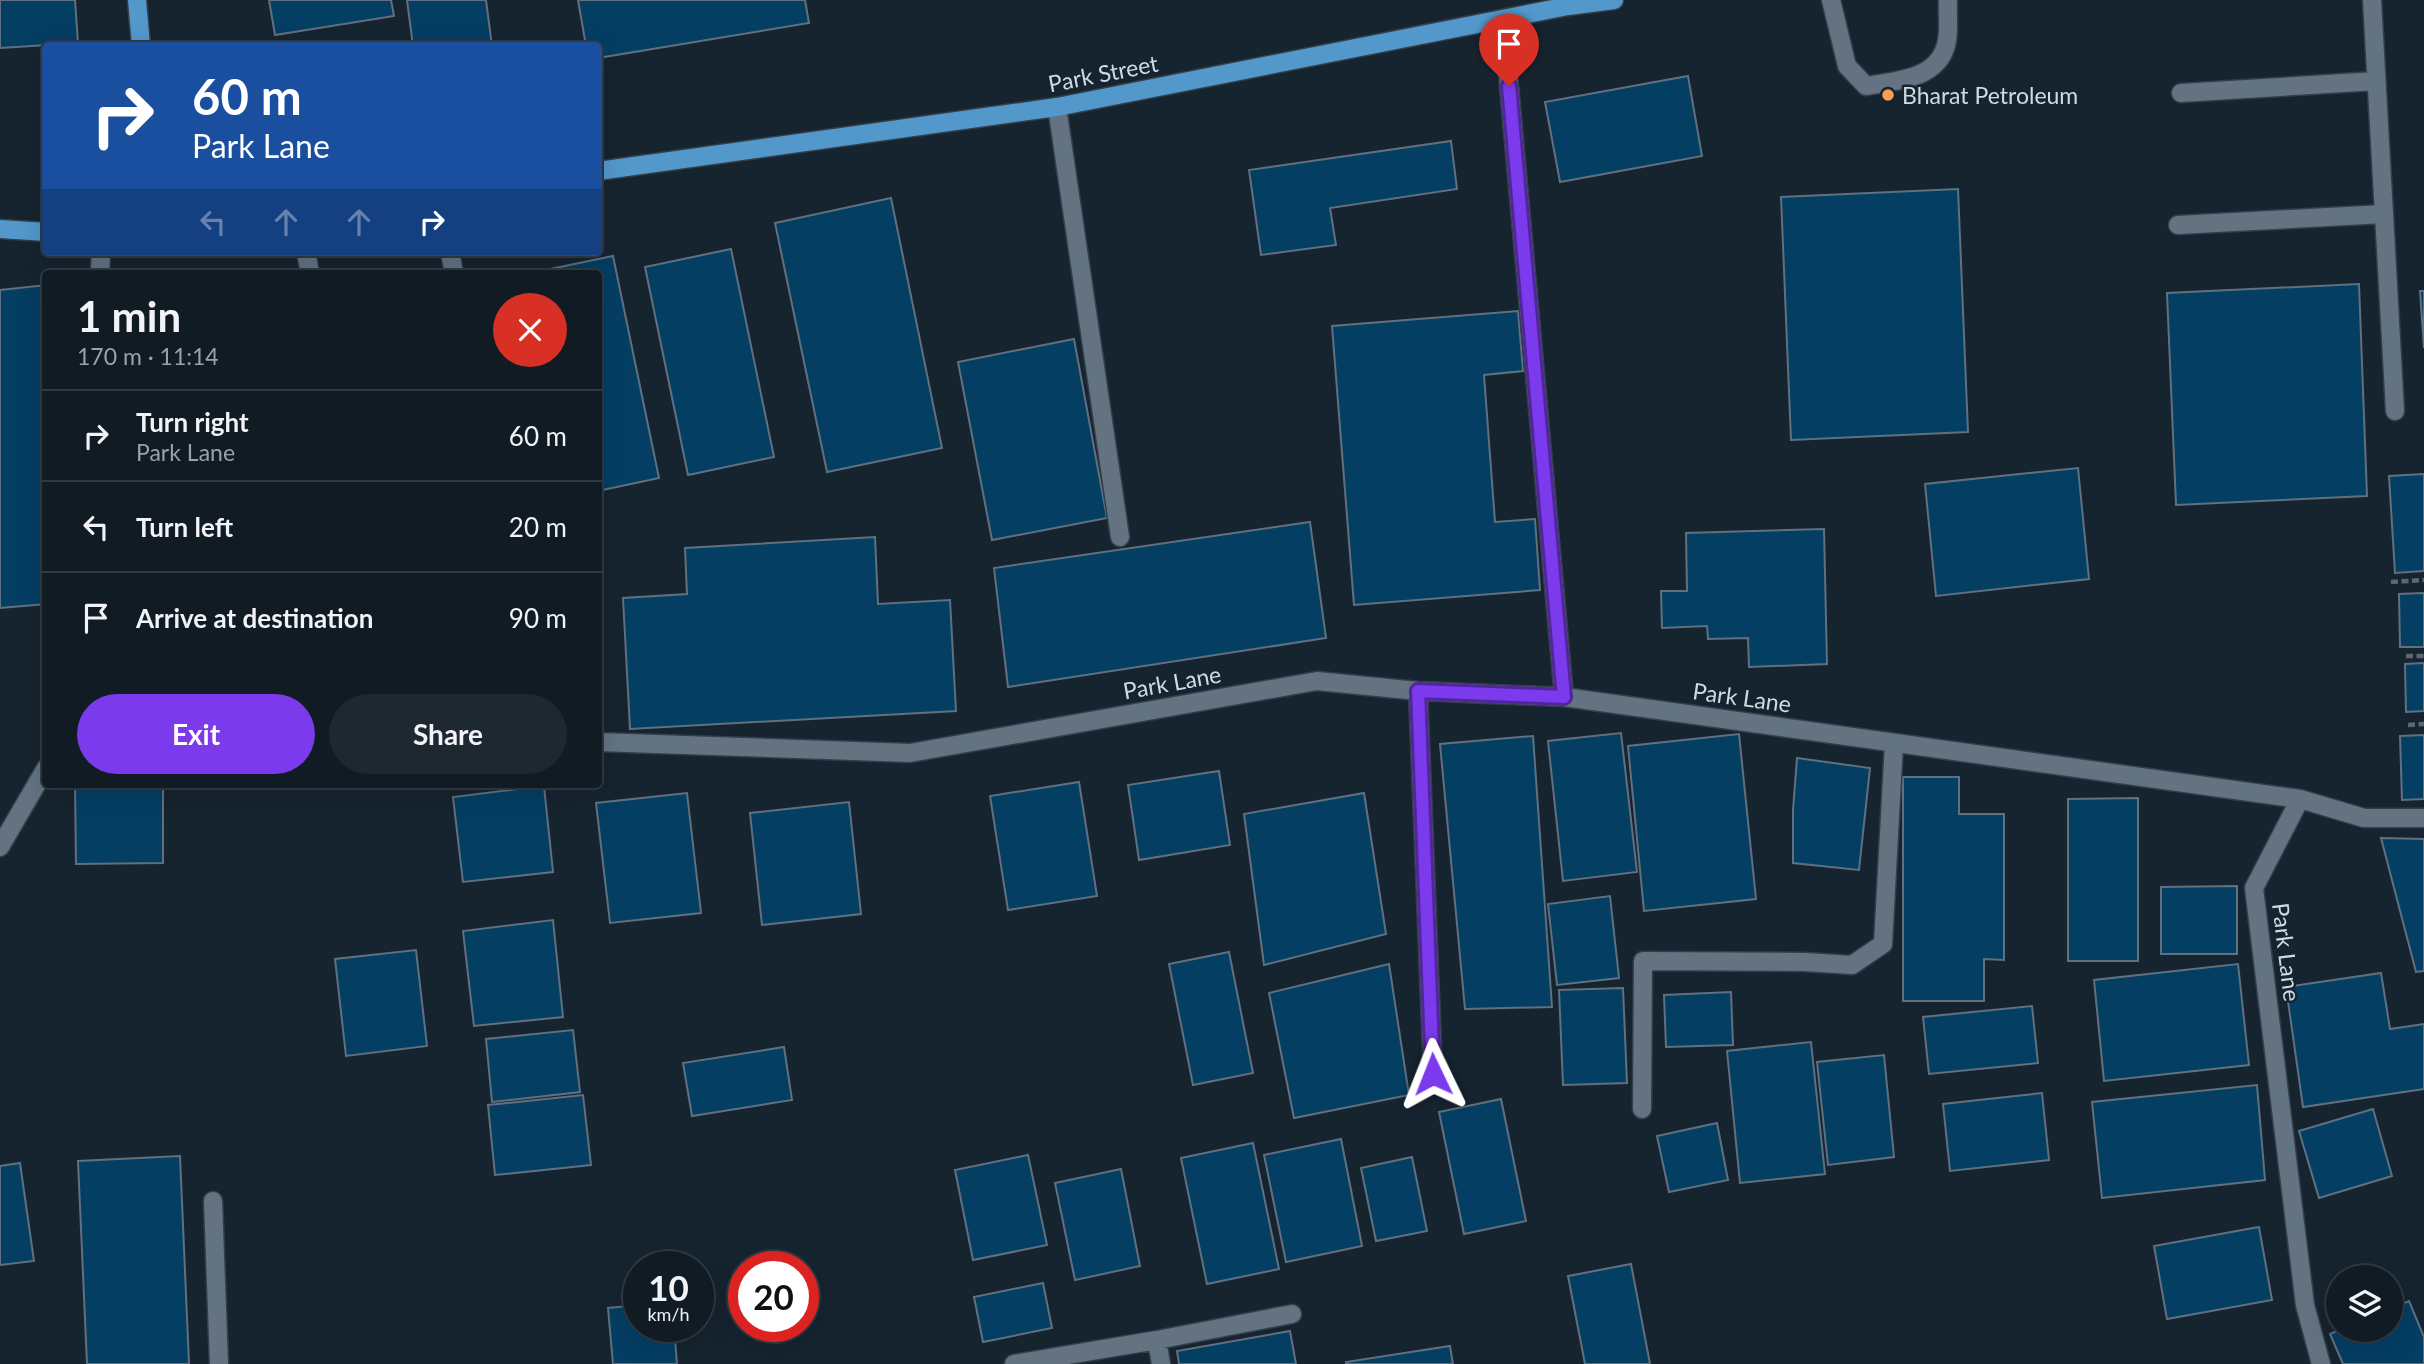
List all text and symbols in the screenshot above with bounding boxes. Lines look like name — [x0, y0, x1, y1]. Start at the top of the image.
pin — [1479, 14, 1539, 86]
icon: arrive — [1490, 25, 1528, 63]
street label: Park Street — [1046, 48, 1161, 97]
text: 60 m — [192, 67, 302, 125]
icon: right — [77, 70, 168, 161]
place label: Bharat Petroleum — [1902, 81, 2078, 109]
marker: Bharat Petroleum — [1880, 87, 1896, 103]
text: Park Lane — [192, 126, 330, 165]
icon: left — [194, 203, 232, 241]
icon: ahead — [267, 203, 305, 241]
icon: ahead — [340, 203, 378, 241]
icon: right — [413, 203, 451, 241]
text: 1 min — [77, 291, 181, 341]
button: close — [493, 293, 567, 367]
text: 170 m · 11:14 — [77, 342, 219, 370]
text: Turn right — [136, 406, 249, 438]
icon: right — [77, 417, 115, 455]
text: 60 m — [509, 420, 567, 452]
text: Park Lane — [136, 438, 235, 466]
icon: left — [77, 508, 115, 546]
text: Turn left — [136, 511, 233, 543]
text: 20 m — [509, 511, 567, 543]
icon: arrive — [77, 599, 115, 637]
text: Arrive at destination — [136, 602, 373, 634]
text: 90 m — [509, 602, 567, 634]
street label: Park Lane — [1121, 660, 1223, 704]
street label: Park Lane — [1691, 676, 1793, 718]
button: Exit — [77, 694, 315, 774]
button: Share — [329, 694, 567, 774]
street label: Park Lane — [2267, 901, 2307, 1003]
position arrow — [1396, 1037, 1470, 1111]
speed limit sign: 20 — [728, 1251, 819, 1342]
map controls — [2326, 1265, 2403, 1342]
button: layers — [2326, 1265, 2403, 1342]
text: 10 — [648, 1266, 689, 1308]
text: km/h — [647, 1303, 690, 1325]

